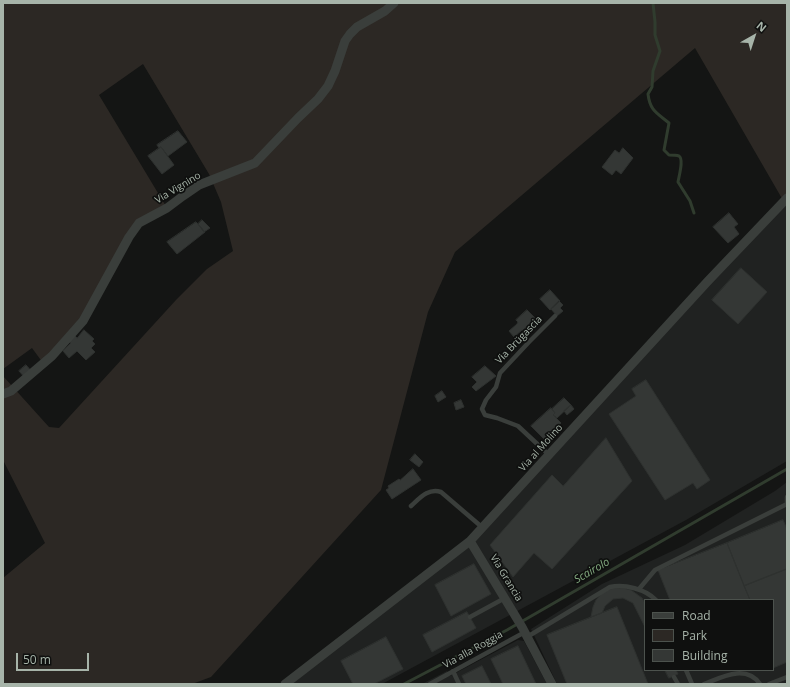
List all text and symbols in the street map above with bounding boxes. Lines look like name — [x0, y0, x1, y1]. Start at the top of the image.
north arrow — [734, 16, 774, 56]
text: N — [754, 18, 770, 35]
street label: Via Vignino — [153, 170, 203, 206]
street label: Via Brügascia — [493, 314, 545, 366]
street label: Via al Molino — [517, 422, 565, 474]
street label: Via Grancia — [487, 552, 525, 604]
water label: Scairolo — [572, 556, 612, 586]
legend — [644, 599, 774, 671]
text: Road — [682, 607, 711, 624]
text: Park — [682, 627, 707, 644]
street label: Via alla Roggia — [441, 629, 505, 671]
scale bar — [18, 645, 91, 671]
text: Building — [682, 647, 727, 664]
text: 50 m — [23, 651, 51, 668]

